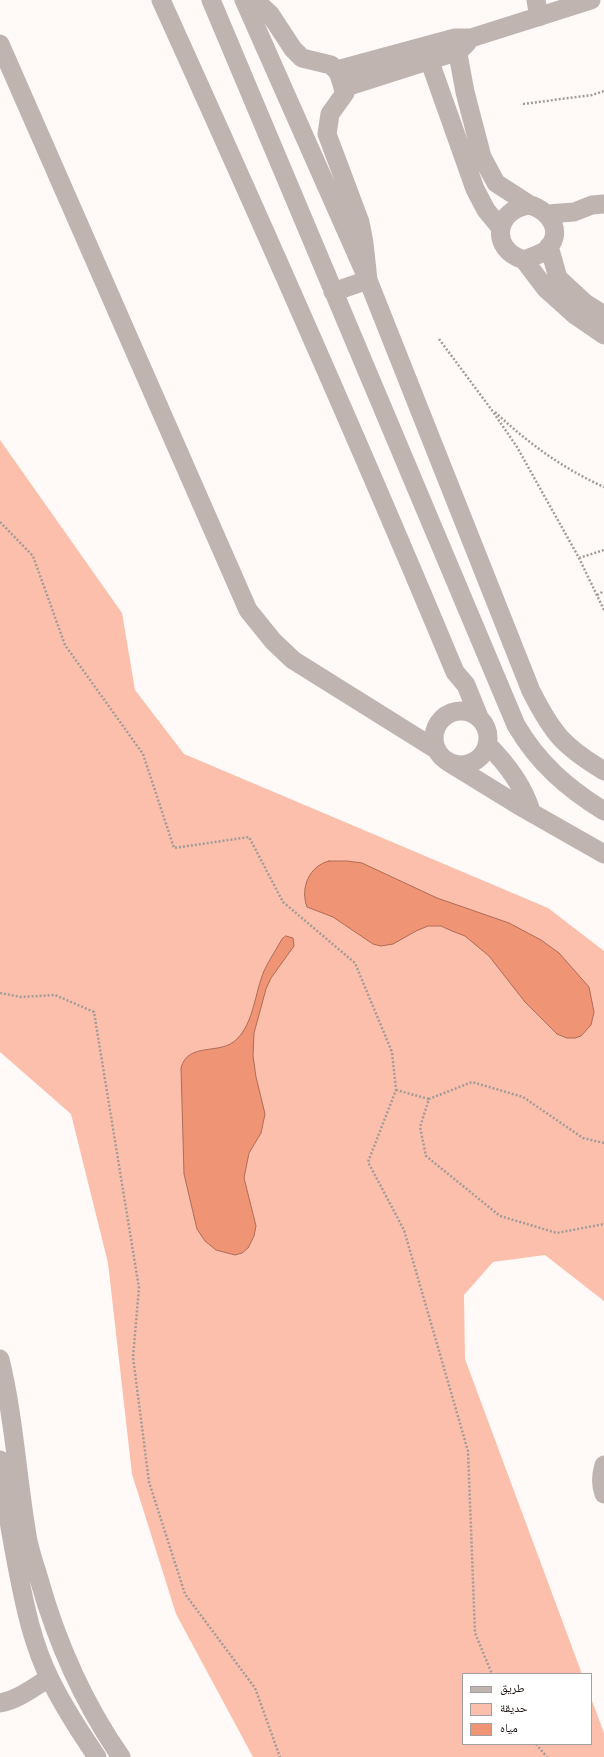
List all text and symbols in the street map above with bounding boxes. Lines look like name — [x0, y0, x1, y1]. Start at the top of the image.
legend — [462, 1673, 592, 1745]
text: طريق — [500, 1681, 525, 1695]
text: حديقة — [500, 1701, 528, 1715]
text: مياه — [500, 1721, 518, 1735]

